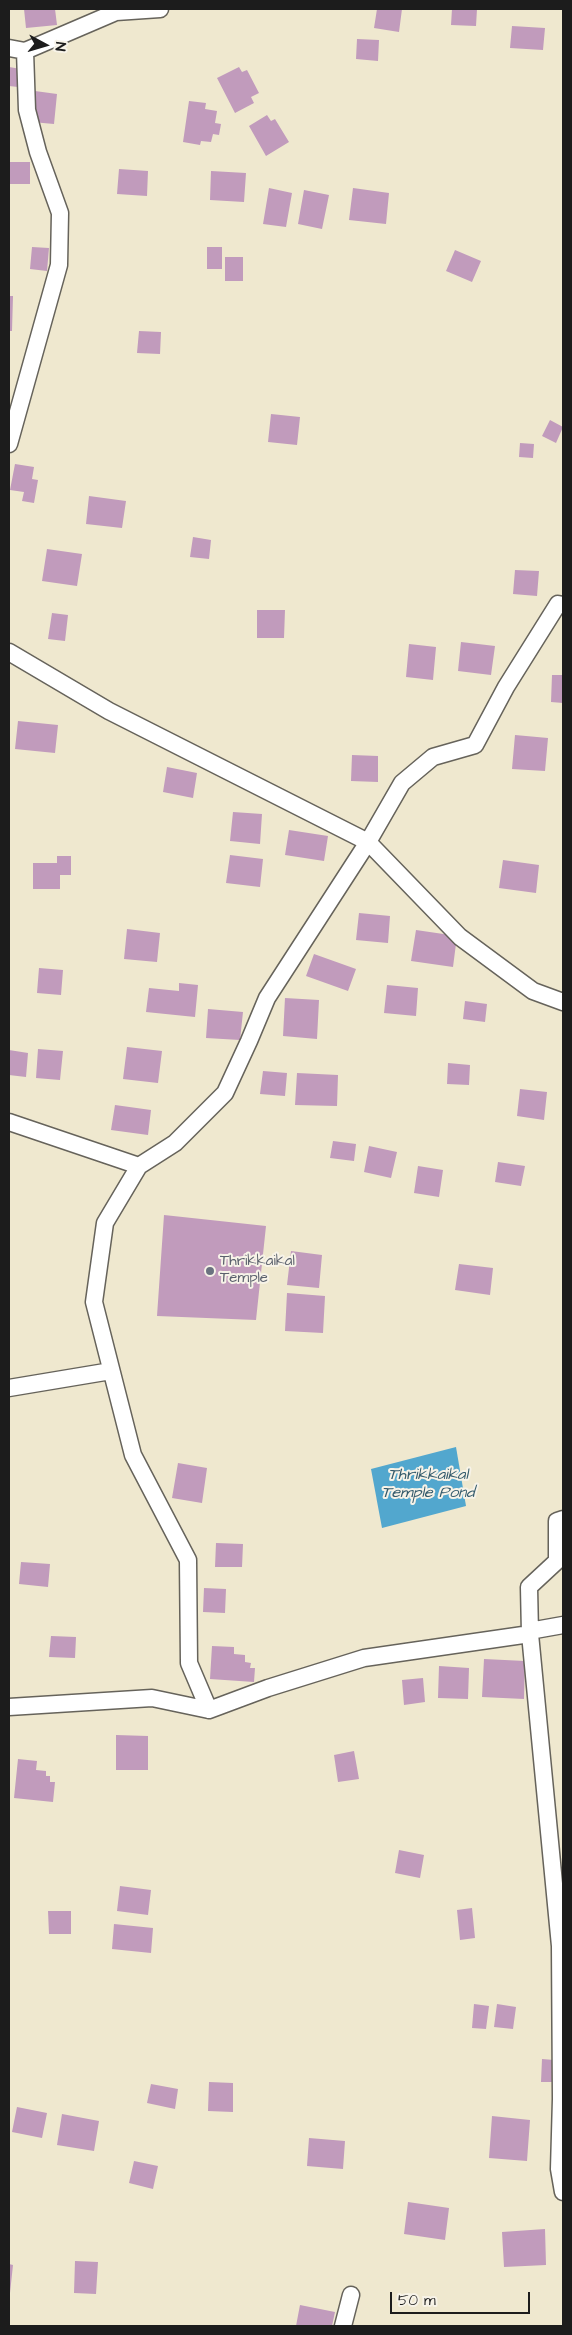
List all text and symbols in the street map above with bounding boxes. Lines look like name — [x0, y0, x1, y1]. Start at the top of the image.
north arrow — [20, 20, 70, 70]
text: N — [50, 41, 70, 52]
place label: Thrikkaikal Temple — [220, 1253, 295, 1288]
marker: Thrikkaikal Temple — [204, 1265, 216, 1277]
water label: Thrikkaikal Temple Pond — [382, 1466, 474, 1504]
scale bar — [392, 2282, 532, 2314]
text: 50 m — [398, 2290, 436, 2311]

